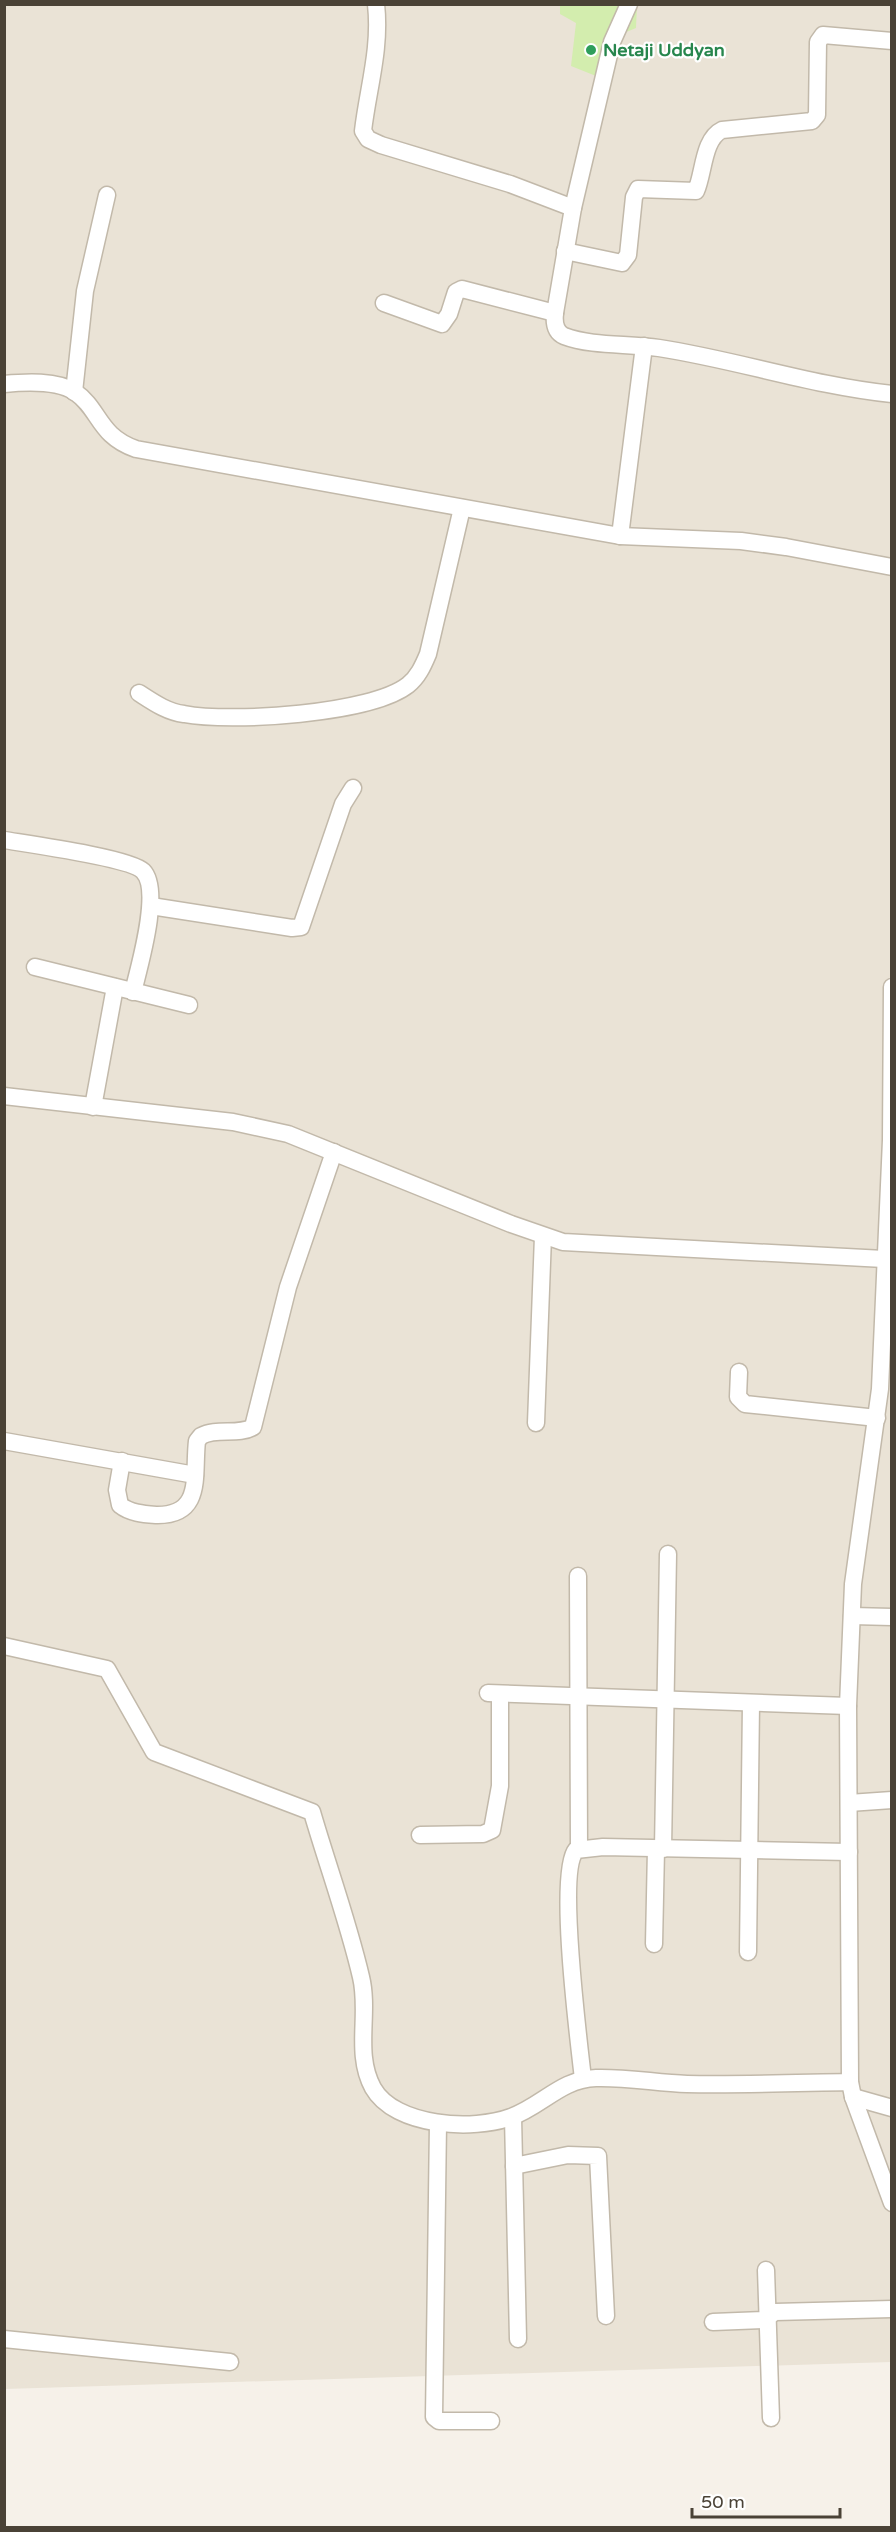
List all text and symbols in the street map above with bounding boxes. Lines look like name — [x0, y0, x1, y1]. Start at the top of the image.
place label: Netaji Uddyan — [603, 39, 725, 61]
marker: Netaji Uddyan — [584, 43, 598, 57]
scale bar — [692, 2481, 840, 2519]
text: 50 m — [701, 2491, 745, 2513]

